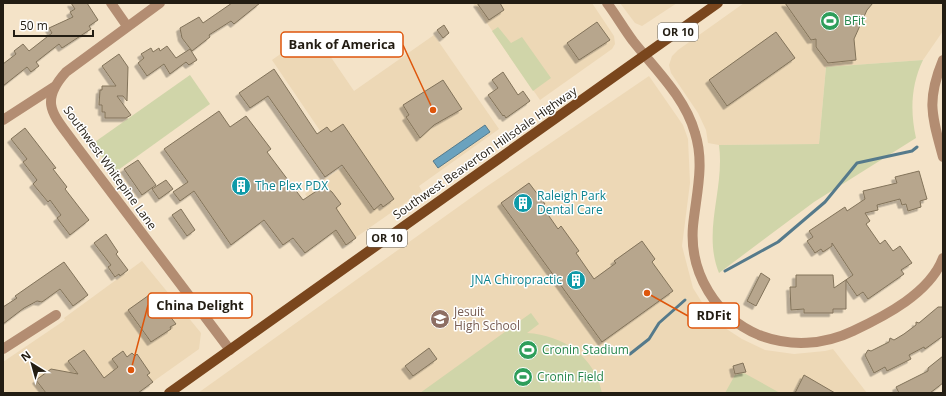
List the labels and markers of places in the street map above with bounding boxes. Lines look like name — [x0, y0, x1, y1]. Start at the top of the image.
sports icon: BFit — [819, 10, 841, 32]
place label: BFit — [844, 12, 865, 29]
callout: Bank of America — [281, 32, 403, 57]
building icon: The Plex PDX — [230, 175, 252, 197]
place label: The Plex PDX — [255, 177, 328, 194]
place label: Raleigh Park Dental Care — [537, 187, 607, 218]
building icon: Raleigh Park Dental Care — [512, 192, 534, 214]
building icon: JNA Chiropractic — [565, 269, 587, 291]
place label: JNA Chiropractic — [470, 271, 562, 288]
callout: China Delight — [148, 293, 252, 318]
place label: Jesuit High School — [453, 303, 520, 334]
callout: RDFit — [688, 303, 739, 328]
school or university icon: Jesuit High School — [429, 308, 451, 330]
sports icon: Cronin Stadium — [517, 339, 539, 361]
place label: Cronin Stadium — [542, 341, 629, 358]
sports icon: Cronin Field — [512, 366, 534, 388]
place label: Cronin Field — [537, 368, 604, 385]

